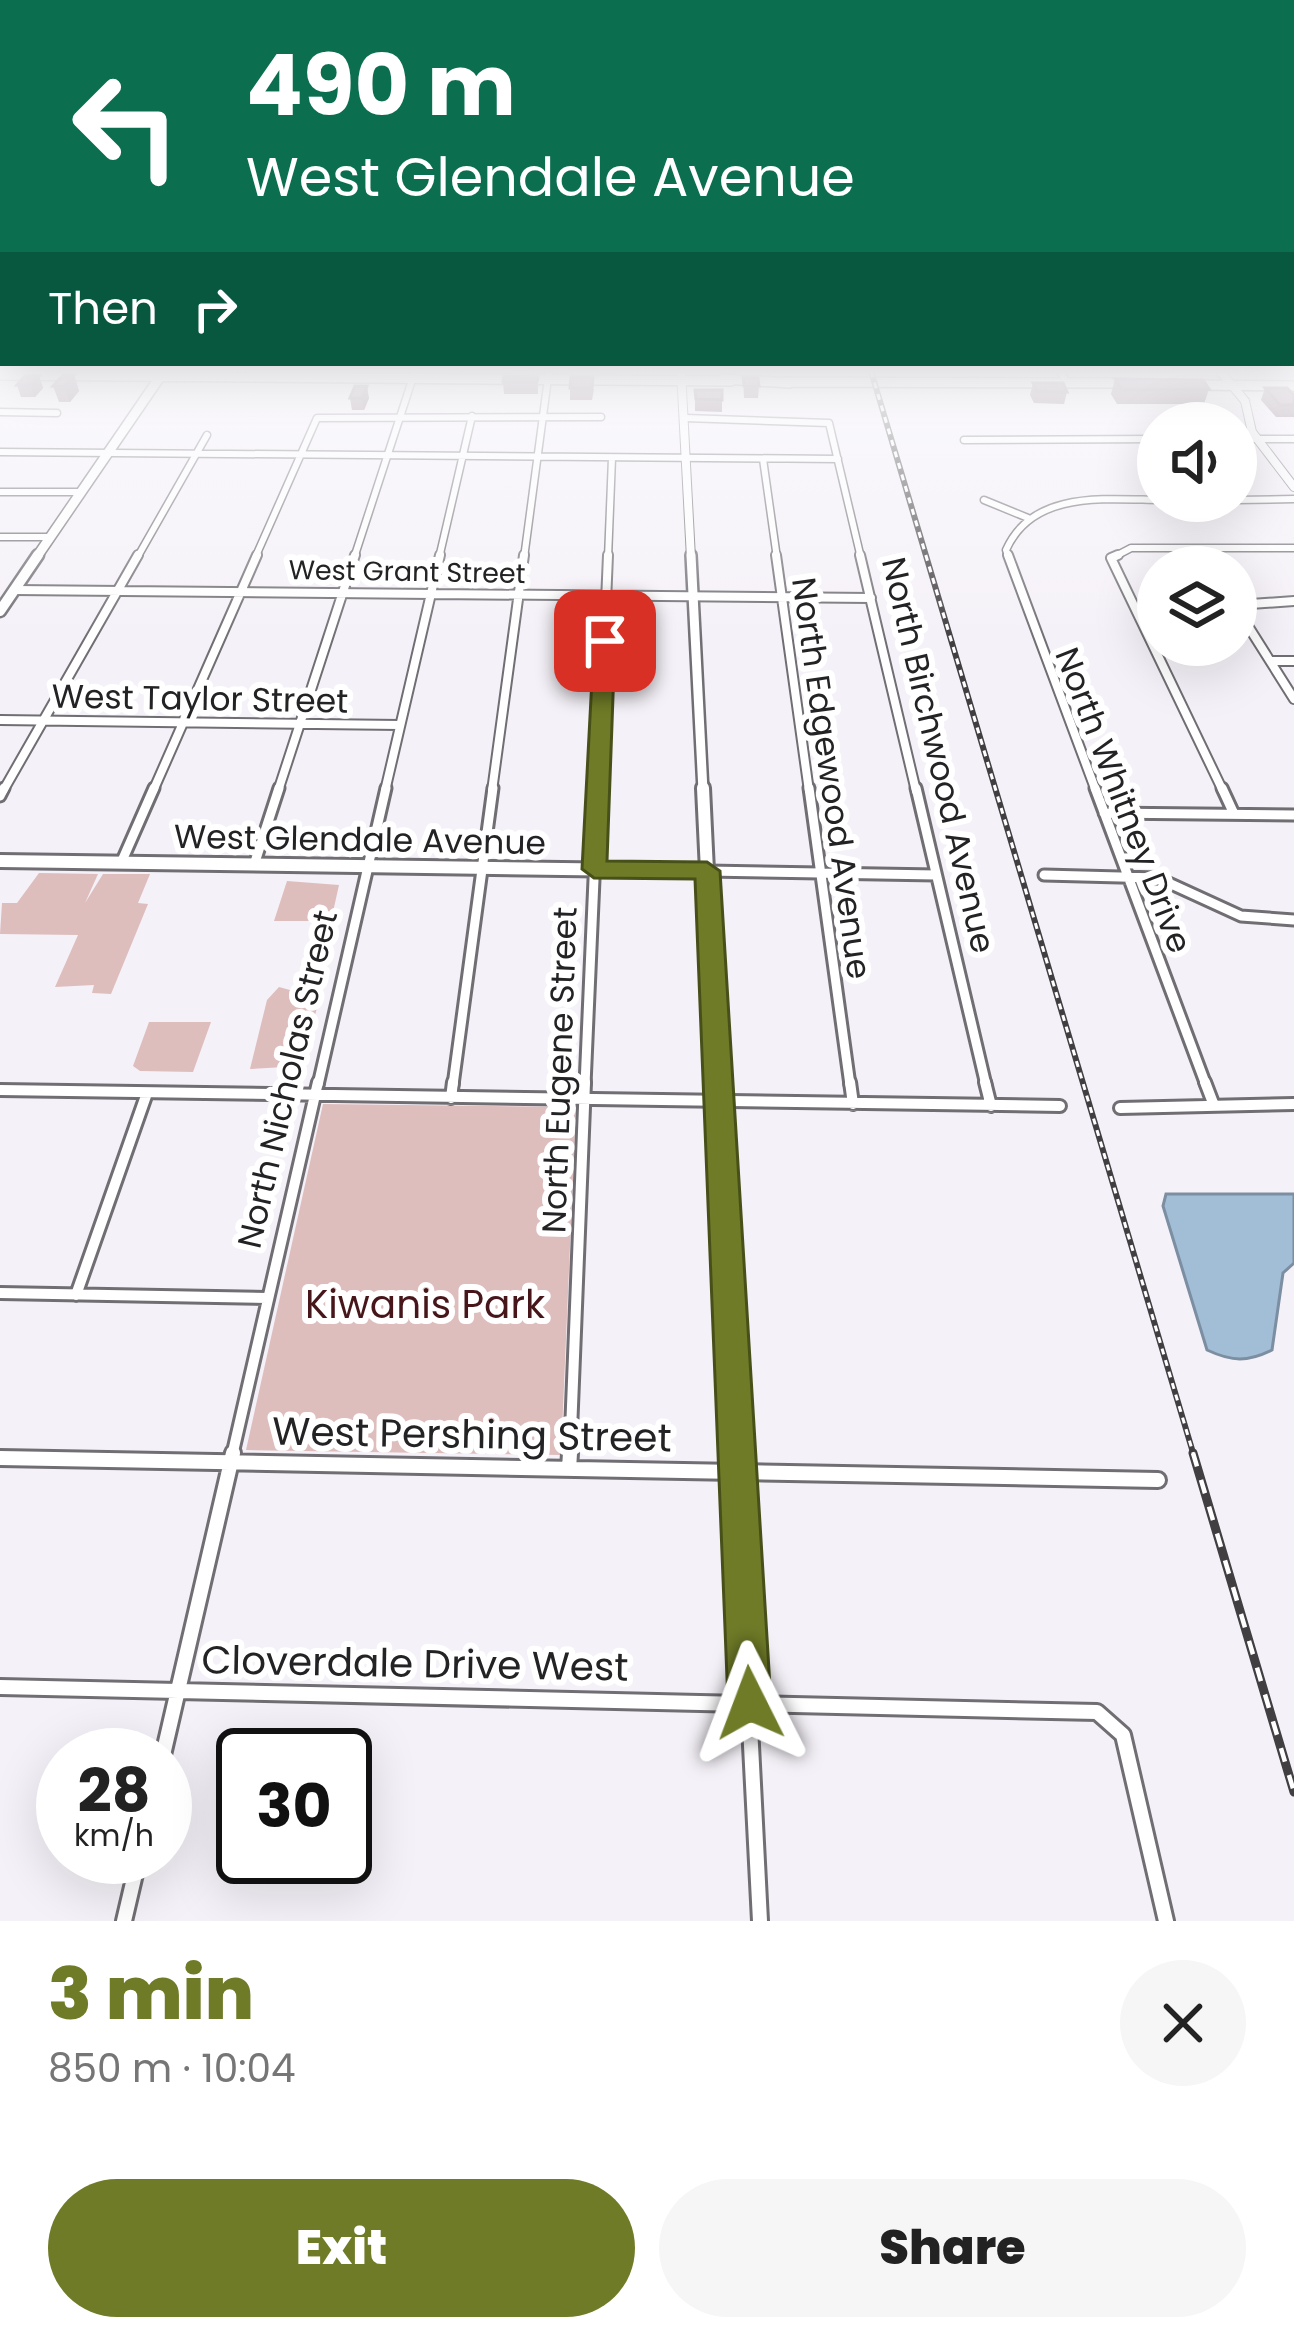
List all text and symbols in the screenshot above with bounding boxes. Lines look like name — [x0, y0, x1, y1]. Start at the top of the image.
text: 490 m — [246, 27, 516, 144]
icon: left — [48, 48, 204, 204]
text: West Glendale Avenue — [246, 139, 855, 215]
icon: right — [182, 276, 248, 342]
text: Then — [48, 277, 158, 340]
map controls — [1137, 402, 1257, 666]
button: sound — [1137, 402, 1257, 522]
button: layers — [1137, 546, 1257, 666]
street label: West Grant Street — [288, 551, 526, 592]
street label: North Birchwood Avenue — [870, 553, 1007, 958]
street label: North Edgewood Avenue — [780, 574, 883, 982]
pin — [554, 590, 656, 692]
icon: arrive — [572, 608, 638, 674]
street label: North Whitney Drive — [1044, 641, 1203, 960]
street label: West Taylor Street — [51, 672, 349, 725]
street label: West Glendale Avenue — [174, 813, 546, 866]
street label: North Nicholas Street — [226, 906, 349, 1253]
street label: North Eugene Street — [530, 906, 589, 1234]
park label: Kiwanis Park — [305, 1277, 545, 1332]
street label: West Pershing Street — [272, 1404, 672, 1465]
street label: Cloverdale Drive West — [201, 1632, 629, 1695]
position arrow — [687, 1640, 813, 1766]
speed limit sign: 30 — [216, 1728, 372, 1884]
text: 28 — [77, 1749, 151, 1833]
text: km/h — [74, 1814, 154, 1857]
text: 3 min — [48, 1943, 254, 2044]
button: close — [1120, 1960, 1246, 2086]
text: 850 m · 10:04 — [48, 2041, 296, 2096]
button: Exit — [48, 2179, 635, 2317]
button: Share — [659, 2179, 1246, 2317]

